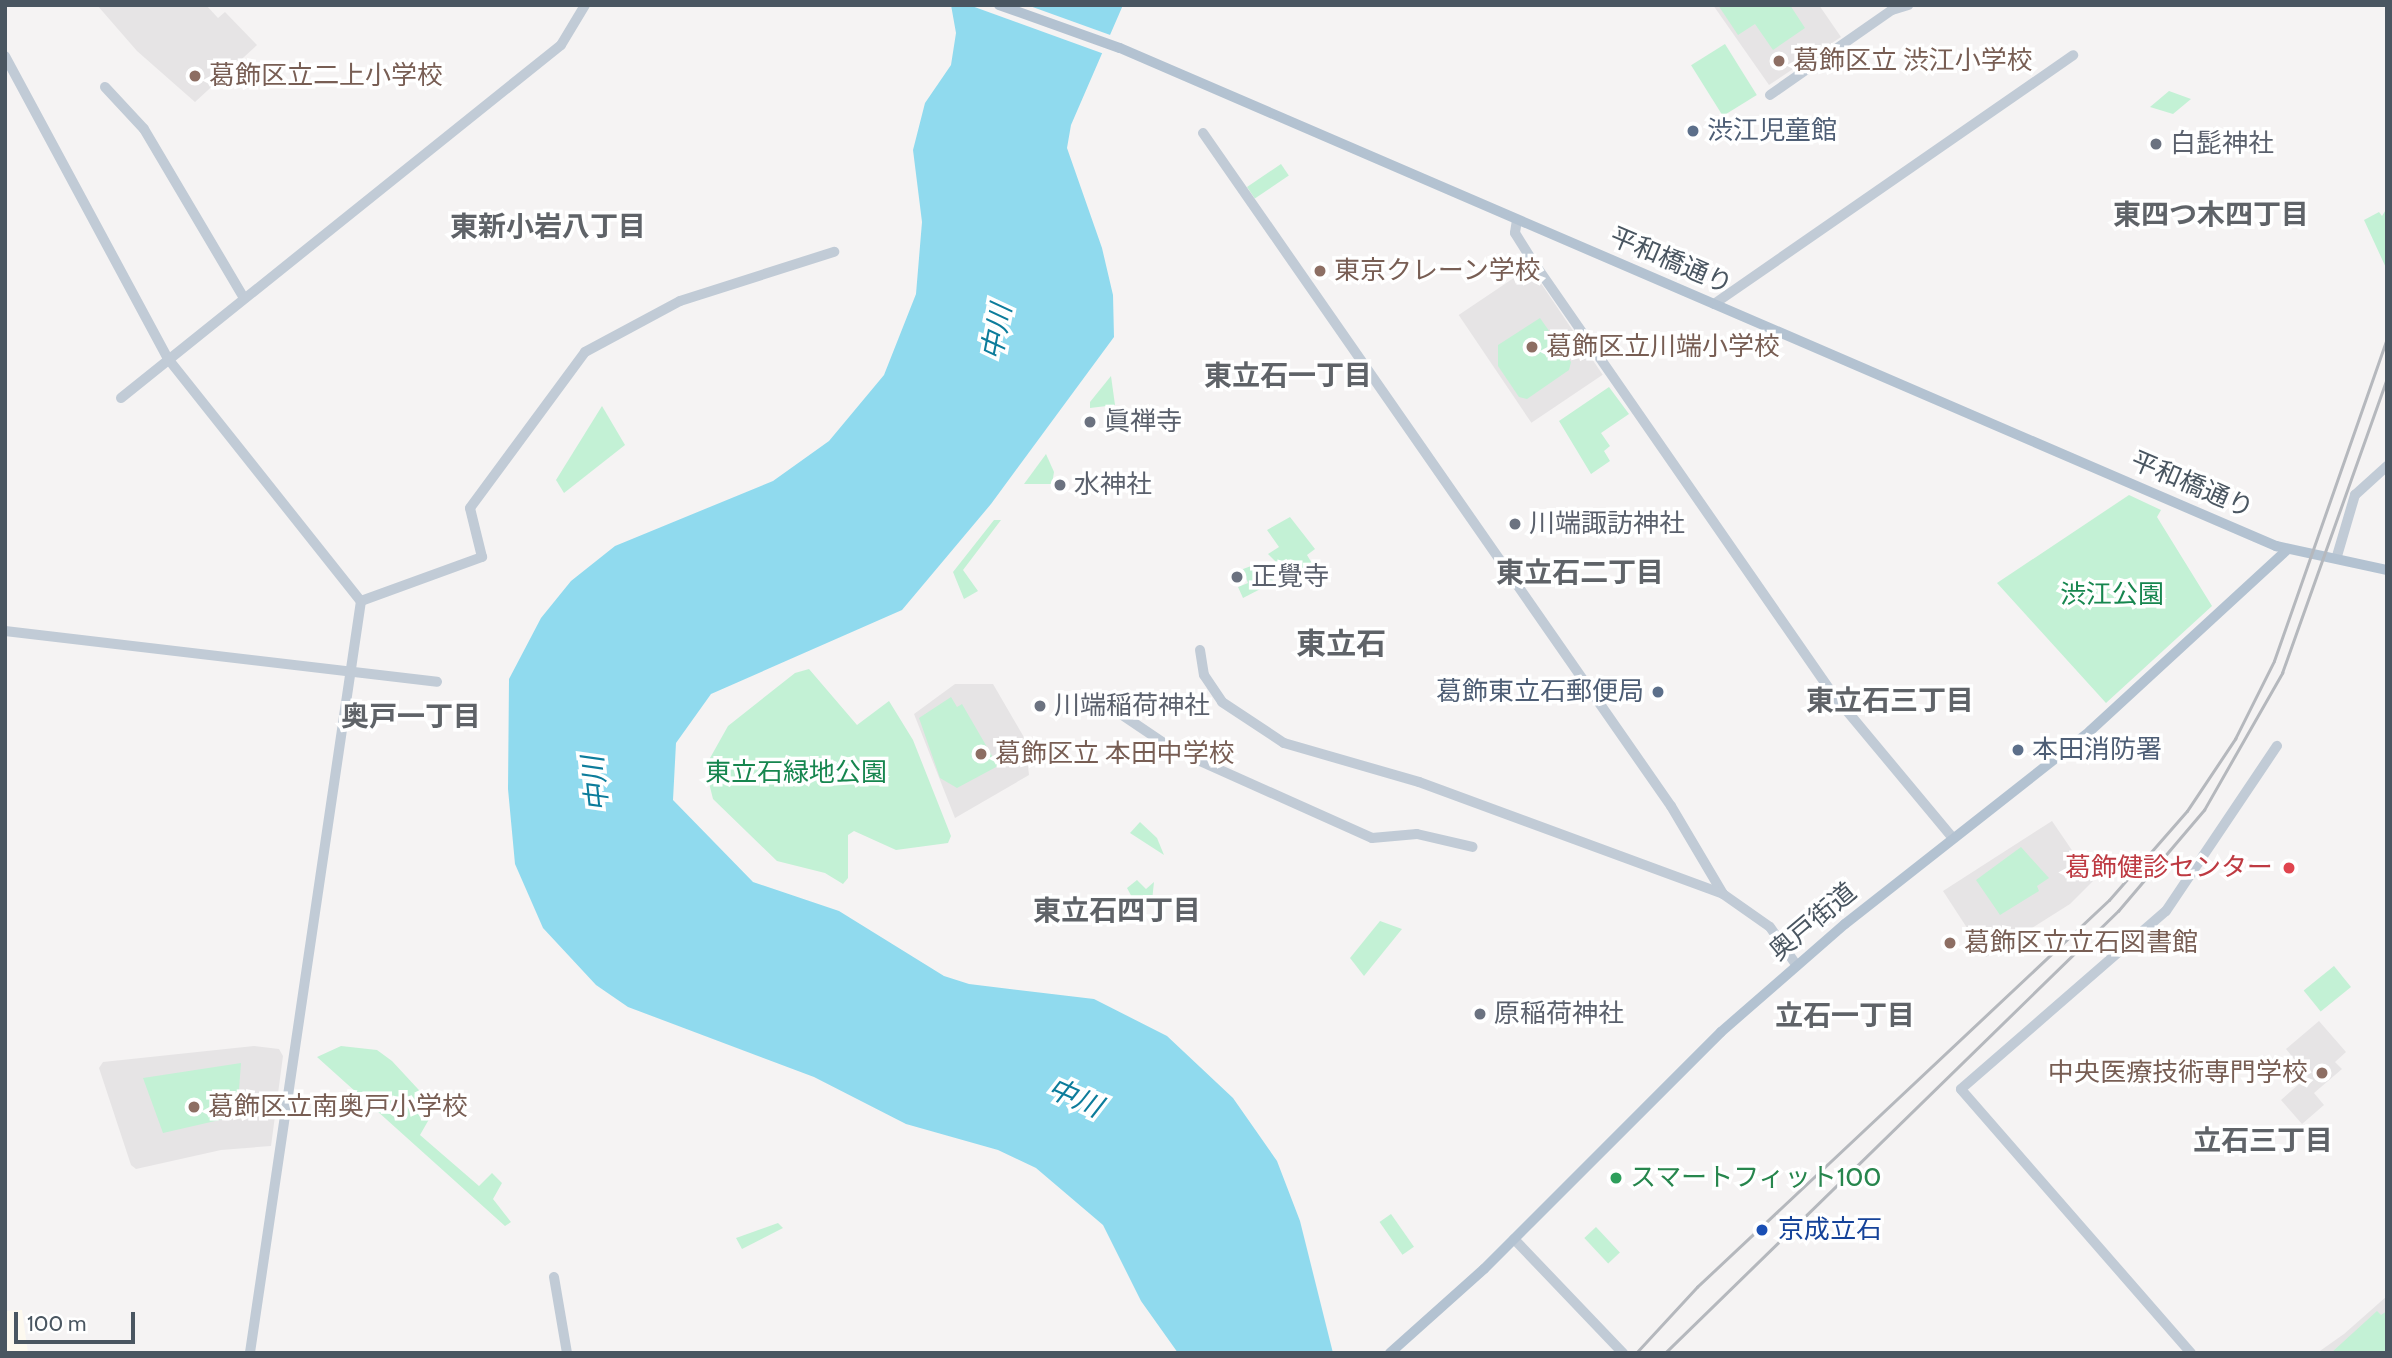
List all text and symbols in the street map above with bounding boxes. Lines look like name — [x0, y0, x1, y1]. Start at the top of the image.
place label: 葛飾区立 渋江小学校 — [1793, 45, 2033, 77]
marker: 葛飾区立 渋江小学校 — [1771, 53, 1787, 69]
place label: 葛飾区立二上小学校 — [209, 60, 443, 92]
marker: 葛飾区立二上小学校 — [187, 68, 203, 84]
place label: 渋江児童館 — [1707, 115, 1837, 147]
marker: 渋江児童館 — [1685, 123, 1701, 139]
place label: 白髭神社 — [2170, 128, 2274, 160]
marker: 白髭神社 — [2148, 136, 2164, 152]
district label: 東四つ木四丁目 — [2113, 197, 2309, 231]
district label: 東新小岩八丁目 — [450, 209, 646, 243]
street label: 平和橋通り — [1605, 221, 1737, 301]
place label: 東京クレーン学校 — [1334, 255, 1542, 287]
marker: 東京クレーン学校 — [1312, 263, 1328, 279]
water label: 中川 — [974, 301, 1018, 363]
place label: 葛飾区立川端小学校 — [1546, 331, 1780, 363]
marker: 葛飾区立川端小学校 — [1524, 339, 1540, 355]
district label: 東立石一丁目 — [1204, 358, 1372, 392]
place label: 眞禅寺 — [1104, 406, 1182, 438]
marker: 眞禅寺 — [1082, 414, 1098, 430]
street label: 平和橋通り — [2126, 445, 2258, 525]
place label: 水神社 — [1074, 469, 1152, 501]
marker: 水神社 — [1052, 477, 1068, 493]
place label: 川端諏訪神社 — [1529, 508, 1685, 540]
marker: 川端諏訪神社 — [1507, 516, 1523, 532]
district label: 東立石二丁目 — [1496, 555, 1664, 589]
place label: 正覺寺 — [1251, 561, 1329, 593]
marker: 正覺寺 — [1229, 569, 1245, 585]
park label: 渋江公園 — [2060, 579, 2164, 611]
district label: 東立石 — [1296, 626, 1386, 662]
place label: 葛飾東立石郵便局 — [1436, 676, 1644, 708]
district label: 東立石三丁目 — [1806, 683, 1974, 717]
marker: 葛飾東立石郵便局 — [1650, 684, 1666, 700]
place label: 川端稲荷神社 — [1054, 690, 1210, 722]
marker: 川端稲荷神社 — [1032, 698, 1048, 714]
district label: 奥戸一丁目 — [341, 699, 481, 733]
place label: 本田消防署 — [2032, 734, 2162, 766]
place label: 葛飾区立 本田中学校 — [995, 738, 1235, 770]
marker: 本田消防署 — [2010, 742, 2026, 758]
marker: 葛飾区立 本田中学校 — [973, 746, 989, 762]
water label: 中川 — [575, 754, 615, 814]
park label: 東立石緑地公園 — [705, 757, 887, 789]
place label: 葛飾健診センター — [2065, 852, 2273, 884]
marker: 葛飾健診センター — [2279, 858, 2299, 878]
street label: 奥戸街道 — [1763, 877, 1863, 967]
district label: 東立石四丁目 — [1033, 893, 1201, 927]
place label: 葛飾区立立石図書館 — [1964, 927, 2198, 959]
marker: 葛飾区立立石図書館 — [1942, 935, 1958, 951]
place label: 原稲荷神社 — [1494, 998, 1624, 1030]
district label: 立石一丁目 — [1775, 998, 1915, 1032]
marker: 原稲荷神社 — [1472, 1006, 1488, 1022]
place label: 中央医療技術専門学校 — [2048, 1057, 2308, 1089]
marker: 中央医療技術専門学校 — [2314, 1065, 2330, 1081]
water label: 中川 — [1043, 1070, 1107, 1124]
place label: 葛飾区立南奥戸小学校 — [208, 1091, 468, 1123]
marker: 葛飾区立南奥戸小学校 — [186, 1099, 202, 1115]
district label: 立石三丁目 — [2193, 1123, 2333, 1157]
place label: スマートフィット100 — [1630, 1162, 1883, 1194]
marker: スマートフィット100 — [1608, 1170, 1624, 1186]
place label: 京成立石 — [1778, 1214, 1882, 1246]
marker: 京成立石 — [1752, 1220, 1772, 1240]
scale bar — [18, 1298, 138, 1342]
text: 100 m — [27, 1311, 86, 1336]

